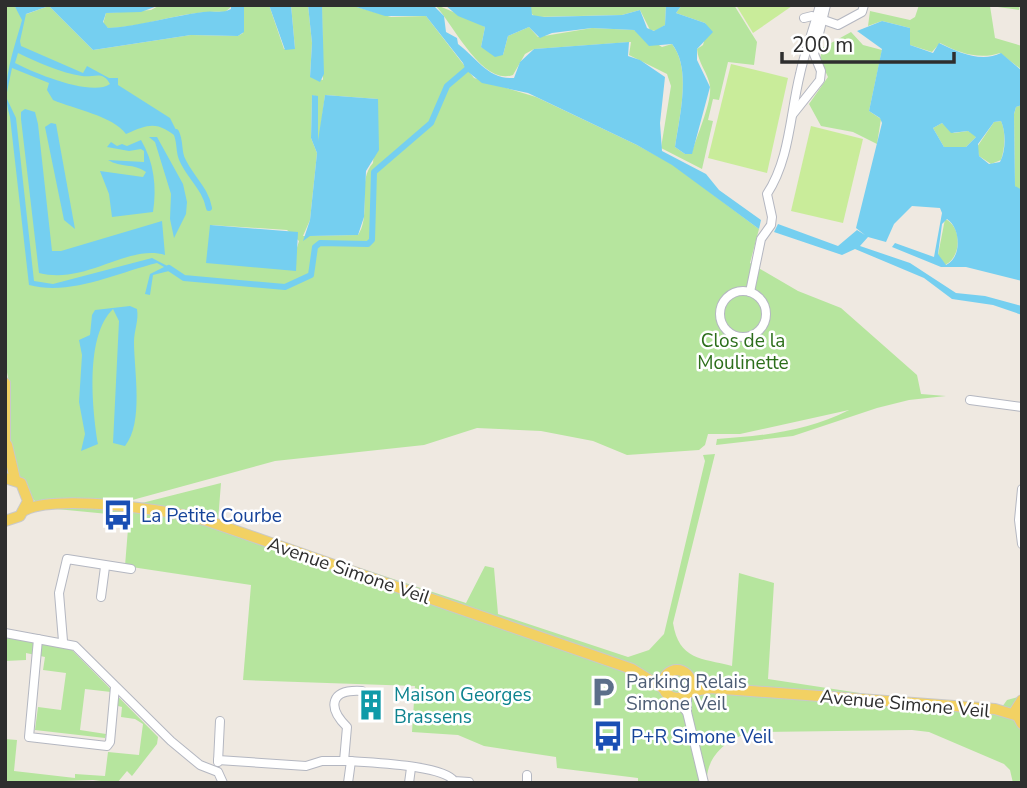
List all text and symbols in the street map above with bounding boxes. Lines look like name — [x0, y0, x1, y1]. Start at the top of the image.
scale bar — [782, 21, 954, 65]
text: 200 m — [792, 31, 853, 59]
park label: Clos de la Moulinette — [697, 328, 789, 376]
bus stop icon: La Petite Courbe — [101, 498, 135, 532]
place label: La Petite Courbe — [141, 503, 282, 529]
street label: Avenue Simone Veil — [264, 531, 434, 611]
place label: Parking Relais Simone Veil — [626, 669, 747, 717]
parking icon: Parking Relais Simone Veil — [586, 675, 620, 709]
place label: Maison Georges Brassens — [394, 682, 532, 730]
street label: Avenue Simone Veil — [819, 684, 991, 724]
building icon: Maison Georges Brassens — [354, 688, 388, 722]
bus stop icon: P+R Simone Veil — [591, 719, 625, 753]
place label: P+R Simone Veil — [631, 724, 773, 750]

